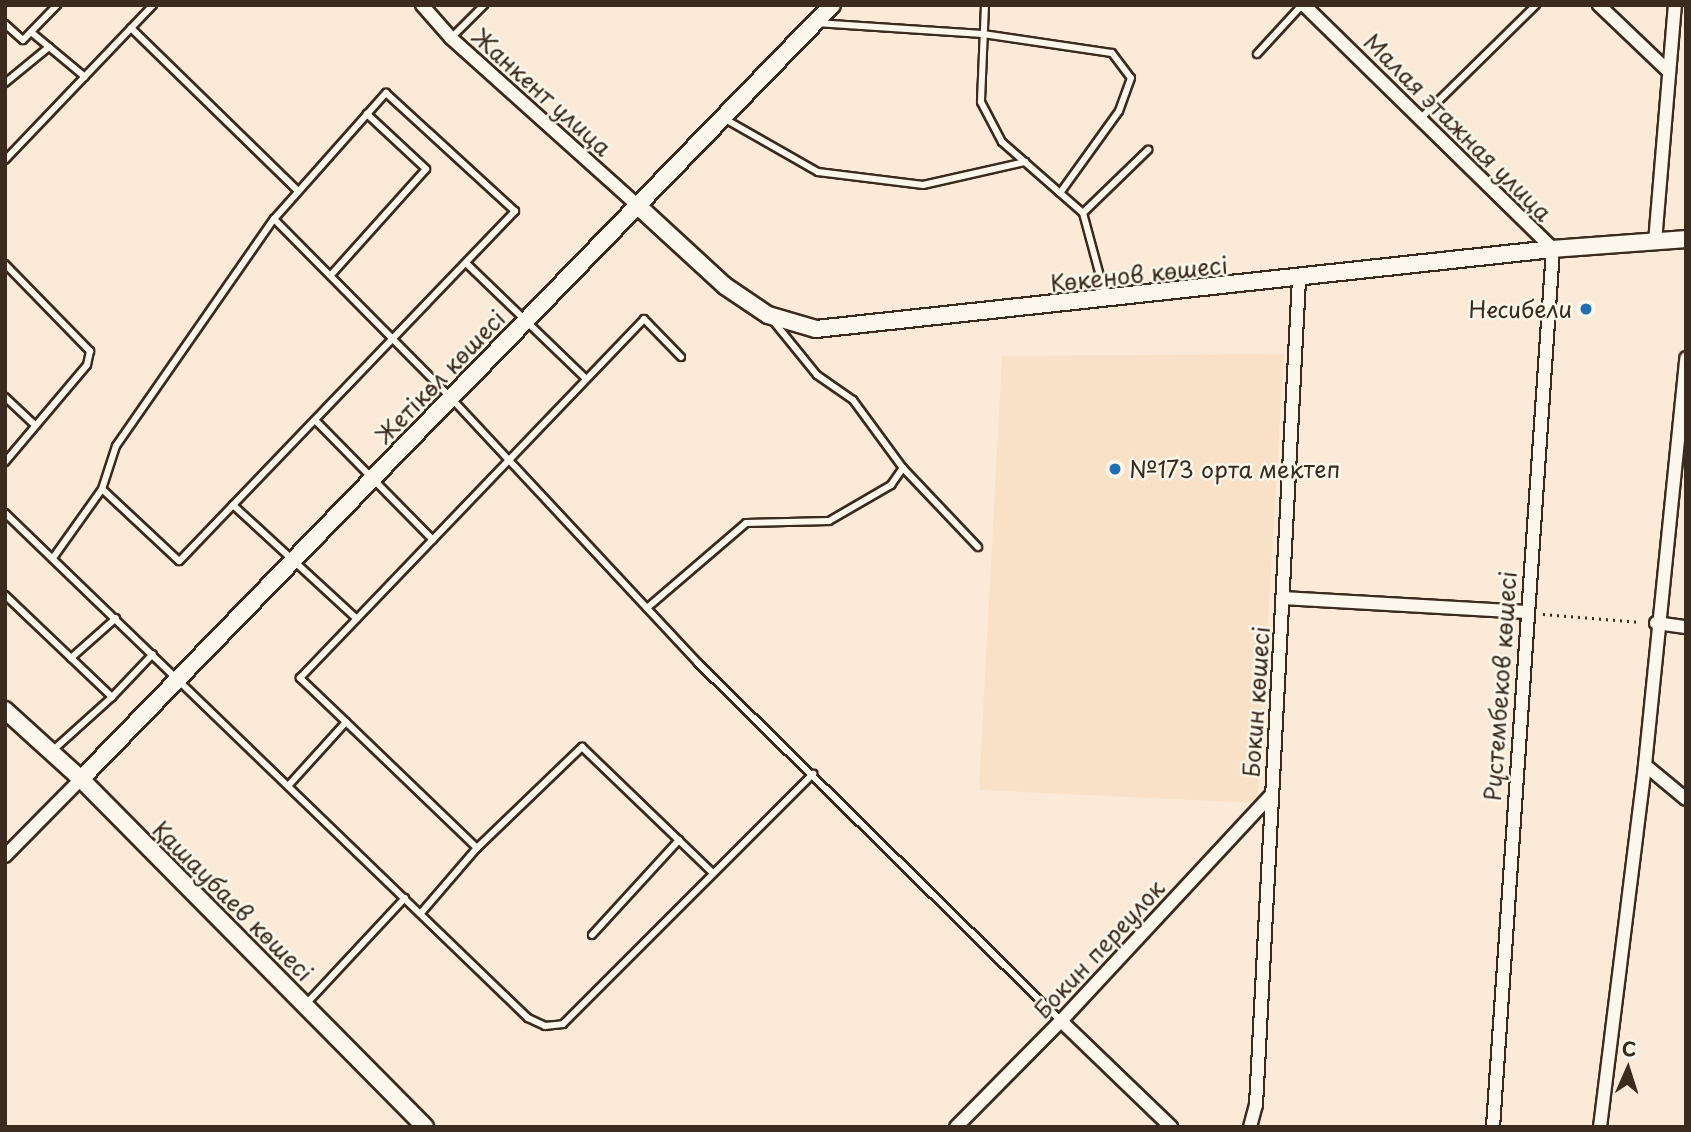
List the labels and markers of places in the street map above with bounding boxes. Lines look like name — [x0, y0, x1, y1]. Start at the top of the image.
place label: Несибели — [1469, 295, 1572, 323]
marker: Несибели — [1578, 301, 1594, 317]
place label: №173 орта мектеп — [1129, 455, 1343, 483]
marker: №173 орта мектеп — [1107, 461, 1123, 477]

